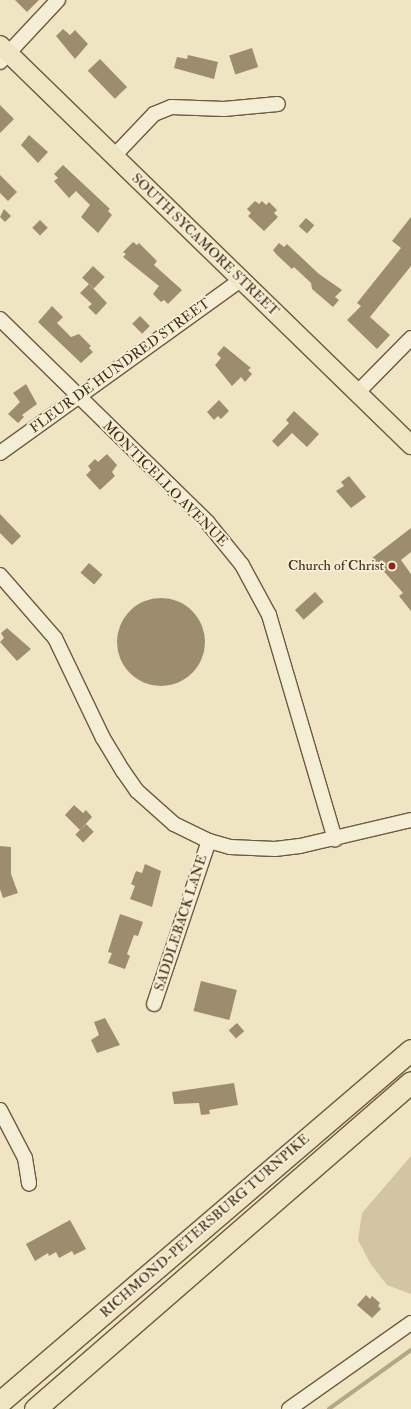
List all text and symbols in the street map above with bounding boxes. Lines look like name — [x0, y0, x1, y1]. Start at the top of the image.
street label: SOUTH SYCAMORE STREET — [128, 170, 282, 320]
street label: FLEUR DE HUNDRED STREET — [27, 295, 213, 437]
street label: MONTICELLO AVENUE — [99, 418, 231, 550]
place label: Church of Christ — [288, 558, 384, 574]
marker: Church of Christ — [387, 561, 397, 571]
street label: SADDLEBACK LANE — [151, 853, 211, 993]
street label: RICHMOND-PETERSBURG TURNPIKE — [97, 1130, 313, 1322]

